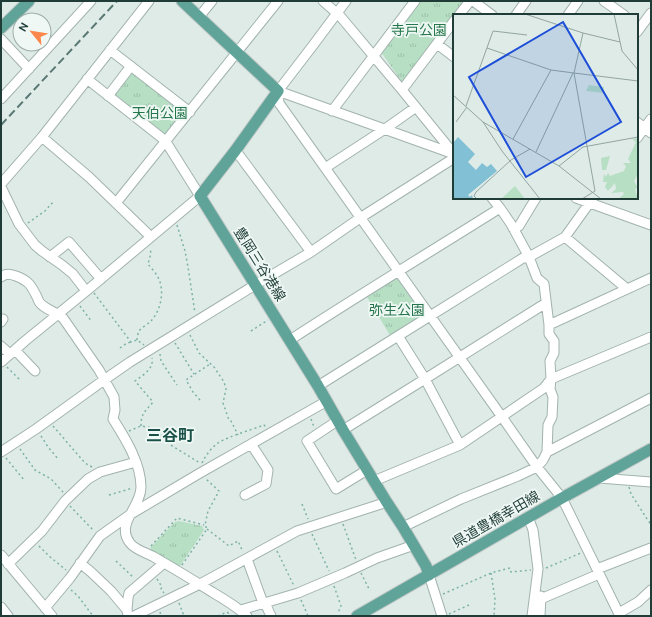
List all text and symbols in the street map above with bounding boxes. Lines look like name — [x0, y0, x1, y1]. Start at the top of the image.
north arrow — [12, 12, 52, 52]
inset map — [453, 14, 638, 199]
text: N — [16, 20, 31, 34]
park label: 寺戸公園 — [391, 22, 447, 38]
park label: 天伯公園 — [132, 105, 188, 121]
street label: 豊岡三谷港線 — [231, 224, 289, 304]
park label: 弥生公園 — [369, 302, 425, 318]
district label: 三谷町 — [146, 426, 194, 444]
street label: 県道豊橋幸田線 — [450, 488, 542, 550]

